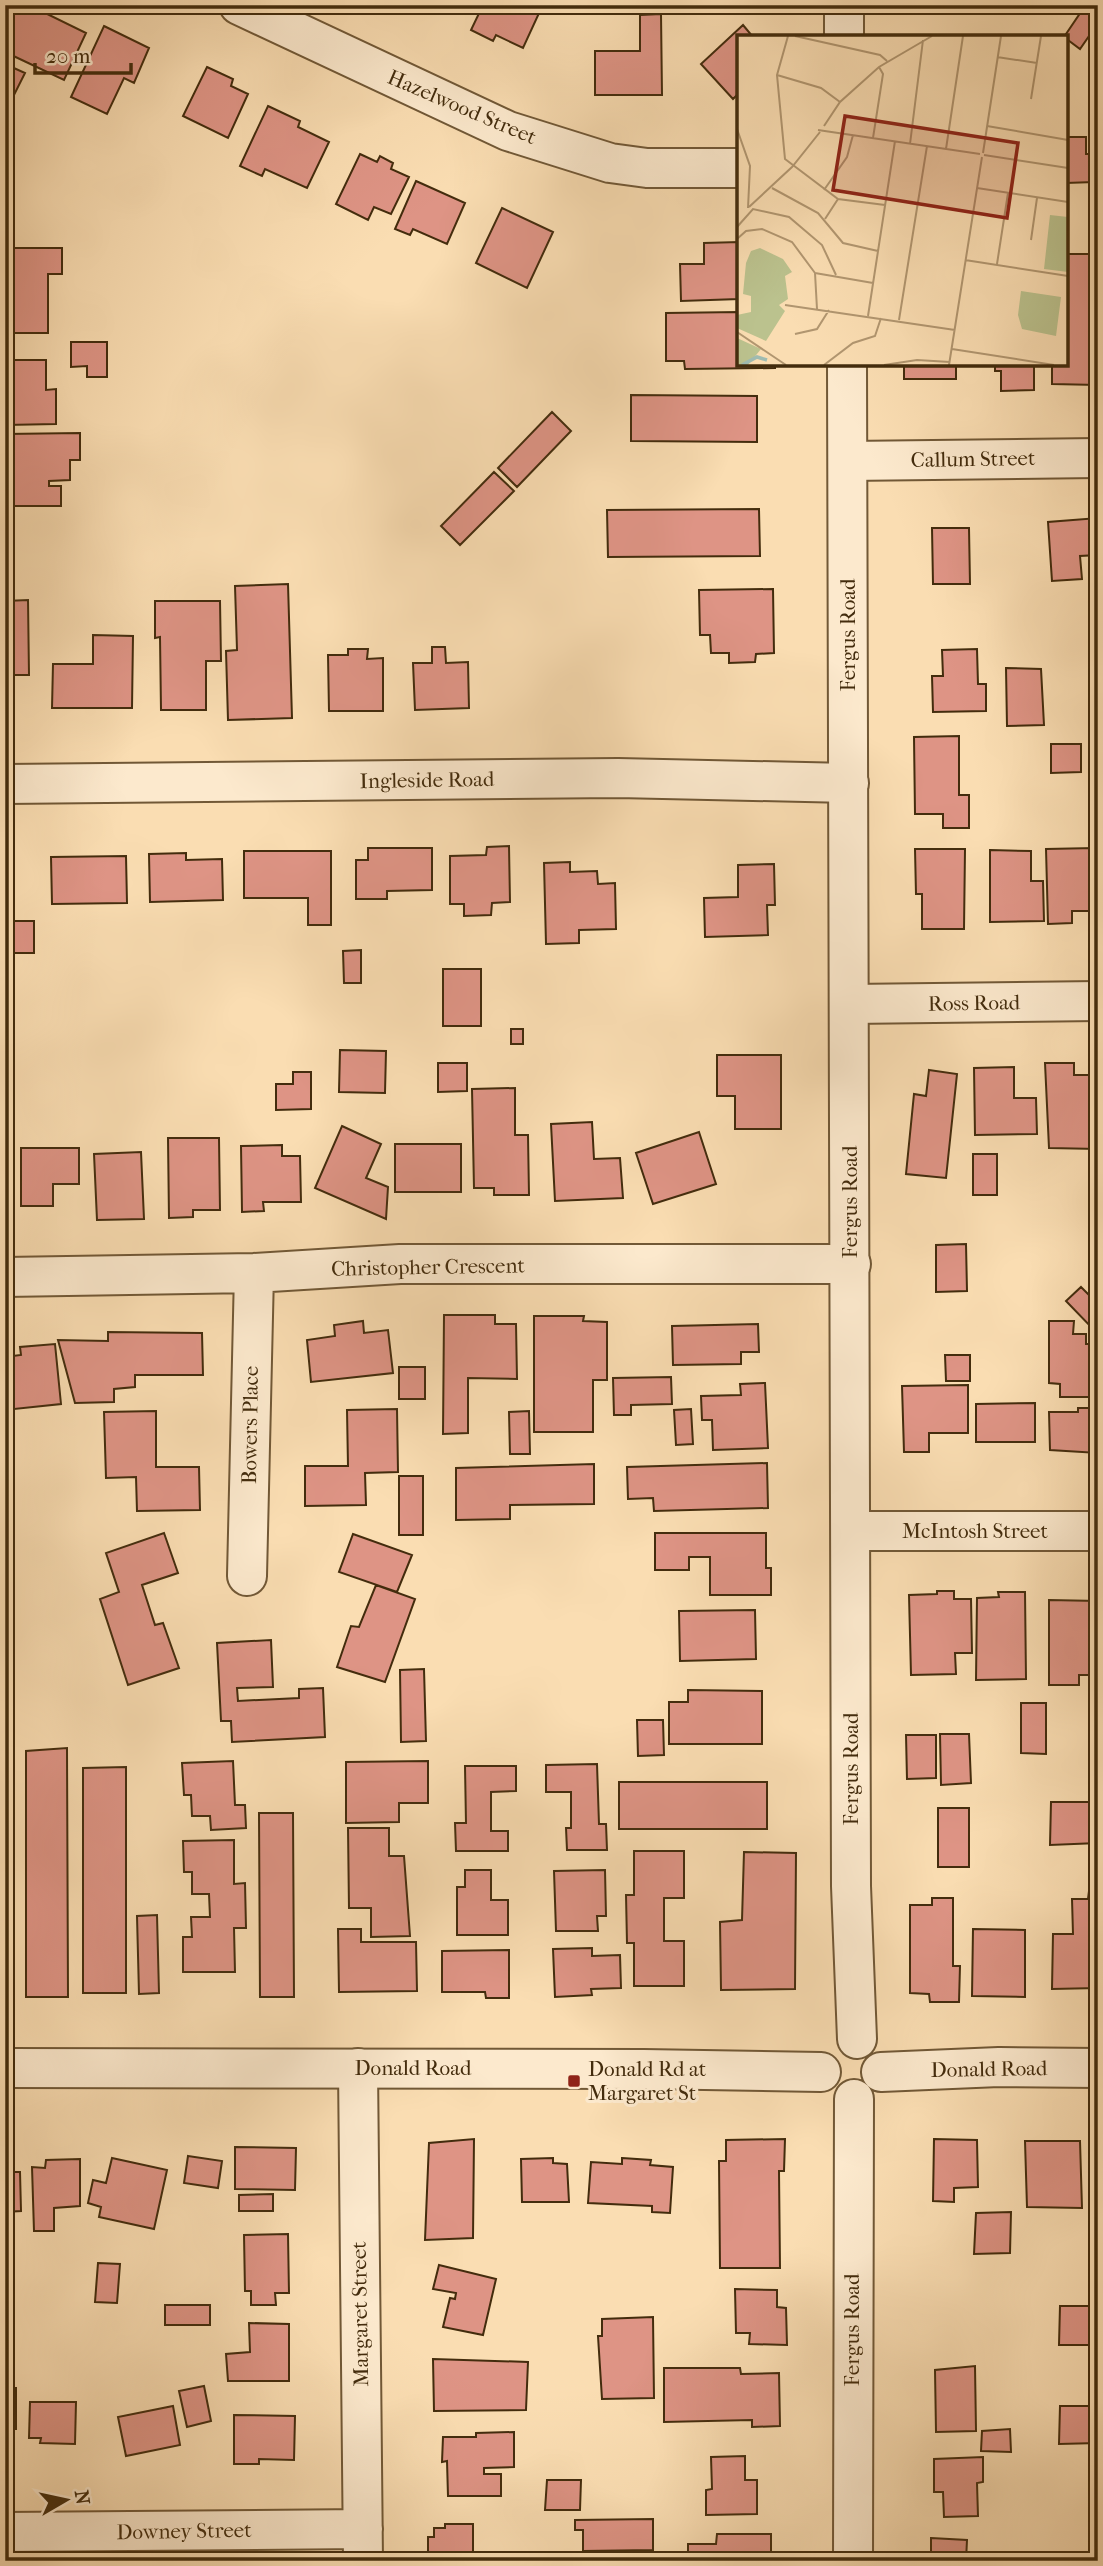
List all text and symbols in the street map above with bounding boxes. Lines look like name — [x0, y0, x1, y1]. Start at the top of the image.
scale bar — [35, 32, 131, 76]
inset map — [737, 35, 1068, 366]
text: 20 m — [46, 44, 91, 68]
street label: Hazelwood Street — [384, 65, 540, 149]
street label: Callum Street — [910, 446, 1036, 472]
street label: Fergus Road — [836, 578, 860, 691]
street label: Ingleside Road — [360, 767, 495, 793]
street label: Ross Road — [928, 990, 1021, 1016]
street label: Fergus Road — [838, 1145, 862, 1258]
street label: Christopher Crescent — [331, 1253, 526, 1281]
street label: Bowers Place — [237, 1366, 263, 1484]
street label: McIntosh Street — [902, 1519, 1048, 1543]
street label: Fergus Road — [839, 1712, 863, 1825]
street label: Donald Road — [355, 2056, 472, 2080]
street label: Donald Road — [930, 2056, 1048, 2082]
place label: Donald Rd at Margaret St — [588, 2057, 707, 2105]
marker: Donald Rd at Margaret St — [566, 2073, 582, 2089]
street label: Margaret Street — [347, 2241, 373, 2387]
street label: Fergus Road — [840, 2273, 864, 2386]
north arrow — [32, 2464, 102, 2534]
text: N — [70, 2489, 94, 2507]
street label: Downey Street — [116, 2518, 252, 2544]

